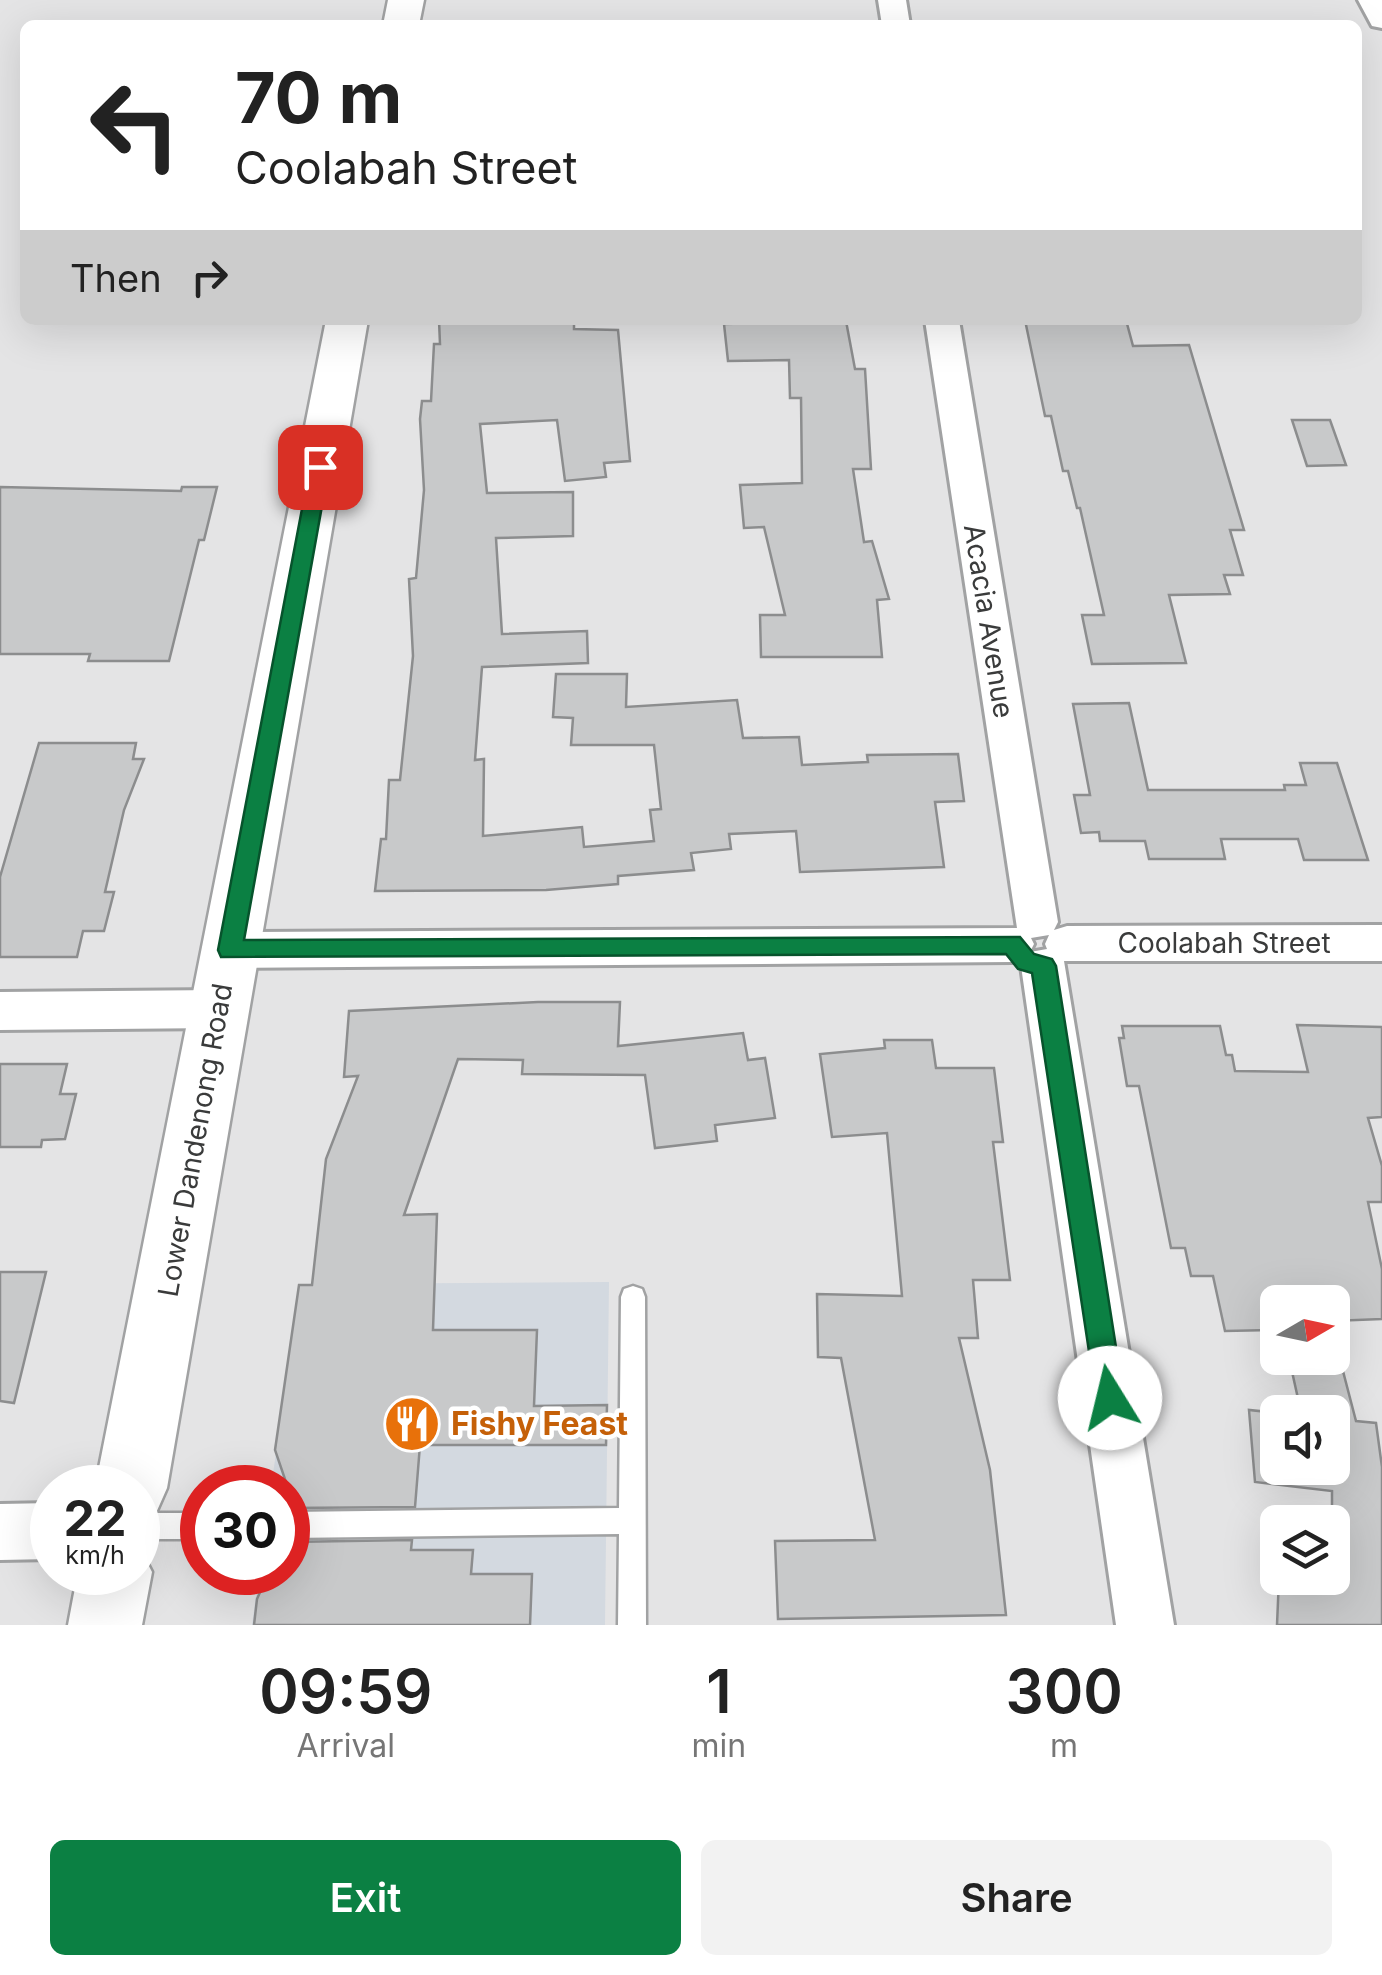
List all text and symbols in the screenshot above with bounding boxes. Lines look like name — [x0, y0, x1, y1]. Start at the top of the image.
text: 70 m — [235, 55, 402, 140]
icon: left — [70, 60, 200, 190]
text: Coolabah Street — [235, 140, 578, 195]
icon: right — [182, 250, 237, 305]
text: Then — [70, 255, 162, 301]
pin — [278, 425, 363, 510]
icon: arrive — [293, 440, 348, 495]
street label: Acacia Avenue — [957, 522, 1021, 720]
street label: Coolabah Street — [1117, 926, 1331, 960]
street label: Lower Dandenong Road — [151, 981, 239, 1299]
north arrow — [1260, 1285, 1350, 1375]
map controls — [1260, 1285, 1350, 1595]
position arrow — [1058, 1346, 1162, 1450]
restaurant icon: Fishy Feast — [382, 1394, 442, 1454]
button: sound — [1260, 1395, 1350, 1485]
place label: Fishy Feast — [451, 1404, 628, 1443]
speed limit sign: 30 — [180, 1465, 310, 1595]
text: 22 — [64, 1488, 127, 1548]
button: layers — [1260, 1505, 1350, 1595]
text: km/h — [65, 1540, 125, 1570]
text: 09:59 — [259, 1655, 432, 1727]
text: 1 — [706, 1655, 732, 1727]
text: 300 — [1005, 1655, 1123, 1727]
text: Arrival — [297, 1726, 395, 1765]
text: min — [692, 1726, 746, 1765]
text: m — [1050, 1726, 1078, 1765]
button: Exit — [50, 1840, 681, 1955]
button: Share — [701, 1840, 1332, 1955]

